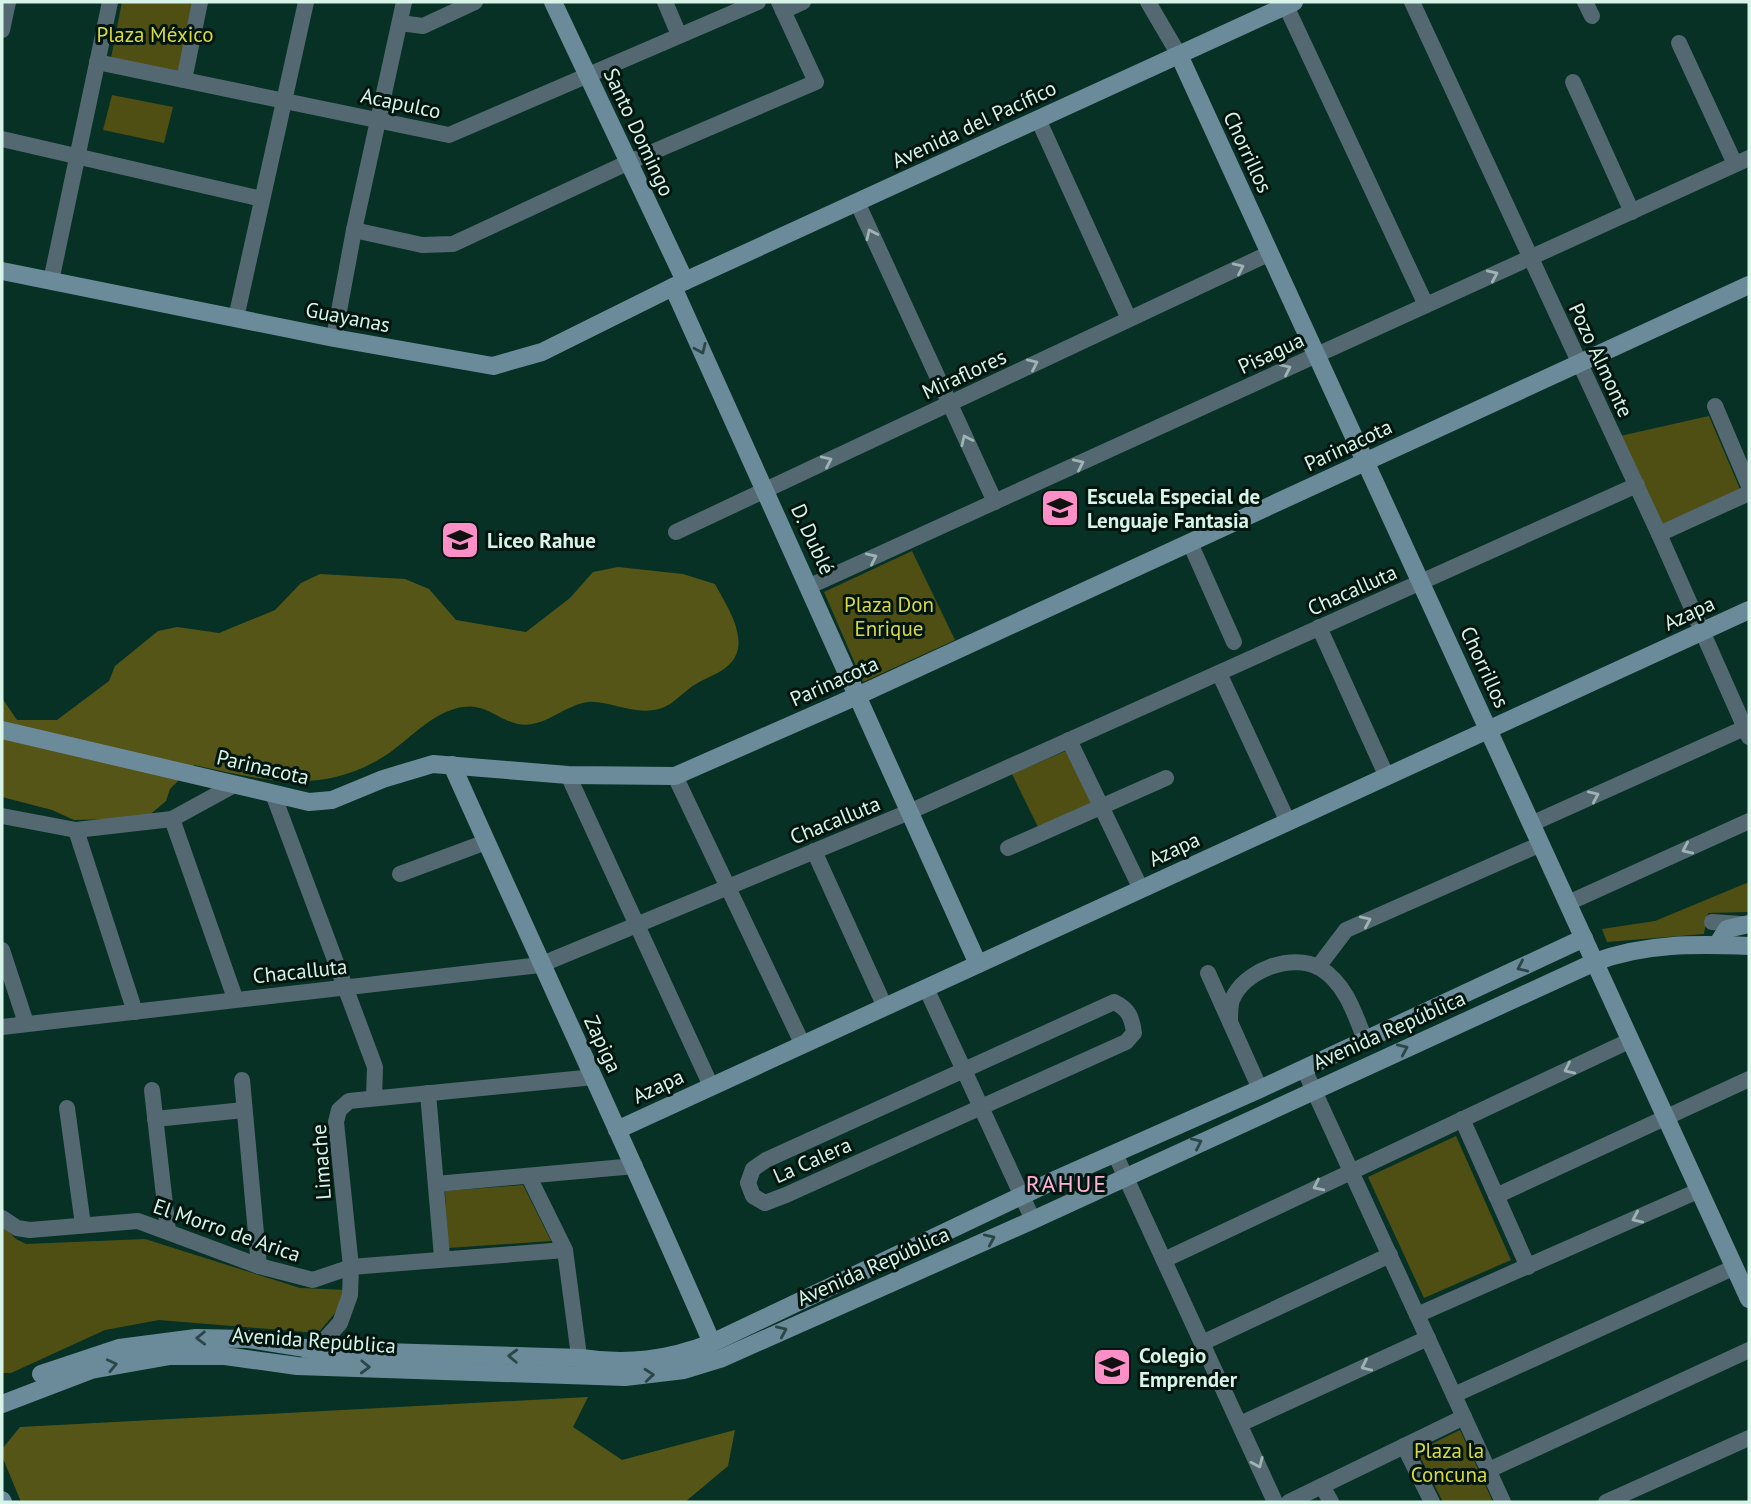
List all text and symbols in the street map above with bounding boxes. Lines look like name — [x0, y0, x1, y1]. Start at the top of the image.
park label: Plaza México — [96, 21, 214, 48]
street label: Santo Domingo — [597, 64, 681, 200]
street label: Avenida del Pacífico — [887, 74, 1061, 174]
street label: Acapulco — [359, 81, 443, 125]
street label: Chorrillos — [1217, 107, 1279, 197]
one-way arrow — [865, 228, 879, 241]
one-way arrow — [1232, 262, 1244, 276]
one-way arrow — [1486, 269, 1498, 283]
street label: Guayanas — [303, 296, 393, 338]
street label: Pozo Almonte — [1563, 299, 1639, 421]
street label: Pisagua — [1234, 326, 1308, 380]
one-way arrow — [693, 342, 707, 354]
street label: Miraflores — [918, 343, 1010, 405]
one-way arrow — [1026, 359, 1038, 373]
one-way arrow — [1279, 363, 1291, 377]
street label: Parinacota — [1300, 413, 1396, 477]
one-way arrow — [960, 435, 974, 447]
one-way arrow — [820, 455, 832, 469]
one-way arrow — [1072, 458, 1084, 472]
place label: Escuela Especial de Lenguaje Fantasia — [1087, 483, 1260, 534]
school or university icon: Escuela Especial de Lenguaje Fantasia — [1039, 487, 1081, 529]
street label: D. Dublé — [785, 499, 841, 579]
school or university icon: Liceo Rahue — [439, 519, 481, 561]
place label: Liceo Rahue — [487, 527, 596, 554]
one-way arrow — [865, 552, 877, 566]
street label: Chacalluta — [1303, 558, 1401, 622]
street label: Azapa — [1659, 589, 1719, 637]
park label: Plaza Don Enrique — [844, 591, 934, 642]
street label: Chorrillos — [1454, 622, 1516, 712]
street label: Parinacota — [786, 650, 882, 712]
street label: Parinacota — [214, 743, 312, 791]
street label: Chacalluta — [786, 790, 884, 850]
one-way arrow — [1587, 790, 1599, 804]
street label: Azapa — [1144, 825, 1204, 873]
one-way arrow — [1682, 841, 1694, 855]
one-way arrow — [1359, 915, 1371, 929]
street label: Chacalluta — [251, 953, 349, 989]
one-way arrow — [1517, 959, 1529, 973]
street label: Avenida República — [1308, 984, 1470, 1076]
street label: Zapiga — [578, 1011, 628, 1077]
one-way arrow — [1396, 1043, 1409, 1057]
one-way arrow — [1564, 1061, 1576, 1075]
street label: Azapa — [628, 1062, 688, 1110]
street label: Limache — [305, 1123, 337, 1201]
street label: La Calera — [769, 1131, 855, 1189]
one-way arrow — [1190, 1138, 1202, 1152]
district label: RAHUE — [1026, 1168, 1108, 1199]
one-way arrow — [1313, 1178, 1325, 1192]
street label: El Morro de Arica — [150, 1192, 304, 1268]
one-way arrow — [1632, 1210, 1644, 1224]
street label: Avenida República — [792, 1220, 954, 1312]
one-way arrow — [983, 1233, 995, 1247]
street label: Avenida República — [231, 1321, 397, 1359]
one-way arrow — [775, 1325, 787, 1339]
one-way arrow — [195, 1330, 206, 1346]
place label: Colegio Emprender — [1139, 1342, 1238, 1393]
school or university icon: Colegio Emprender — [1091, 1346, 1133, 1388]
one-way arrow — [507, 1348, 517, 1364]
one-way arrow — [106, 1358, 118, 1373]
one-way arrow — [1361, 1358, 1373, 1372]
one-way arrow — [360, 1360, 371, 1375]
one-way arrow — [644, 1368, 655, 1383]
park label: Plaza la Concuna — [1411, 1437, 1487, 1488]
one-way arrow — [1250, 1456, 1264, 1468]

